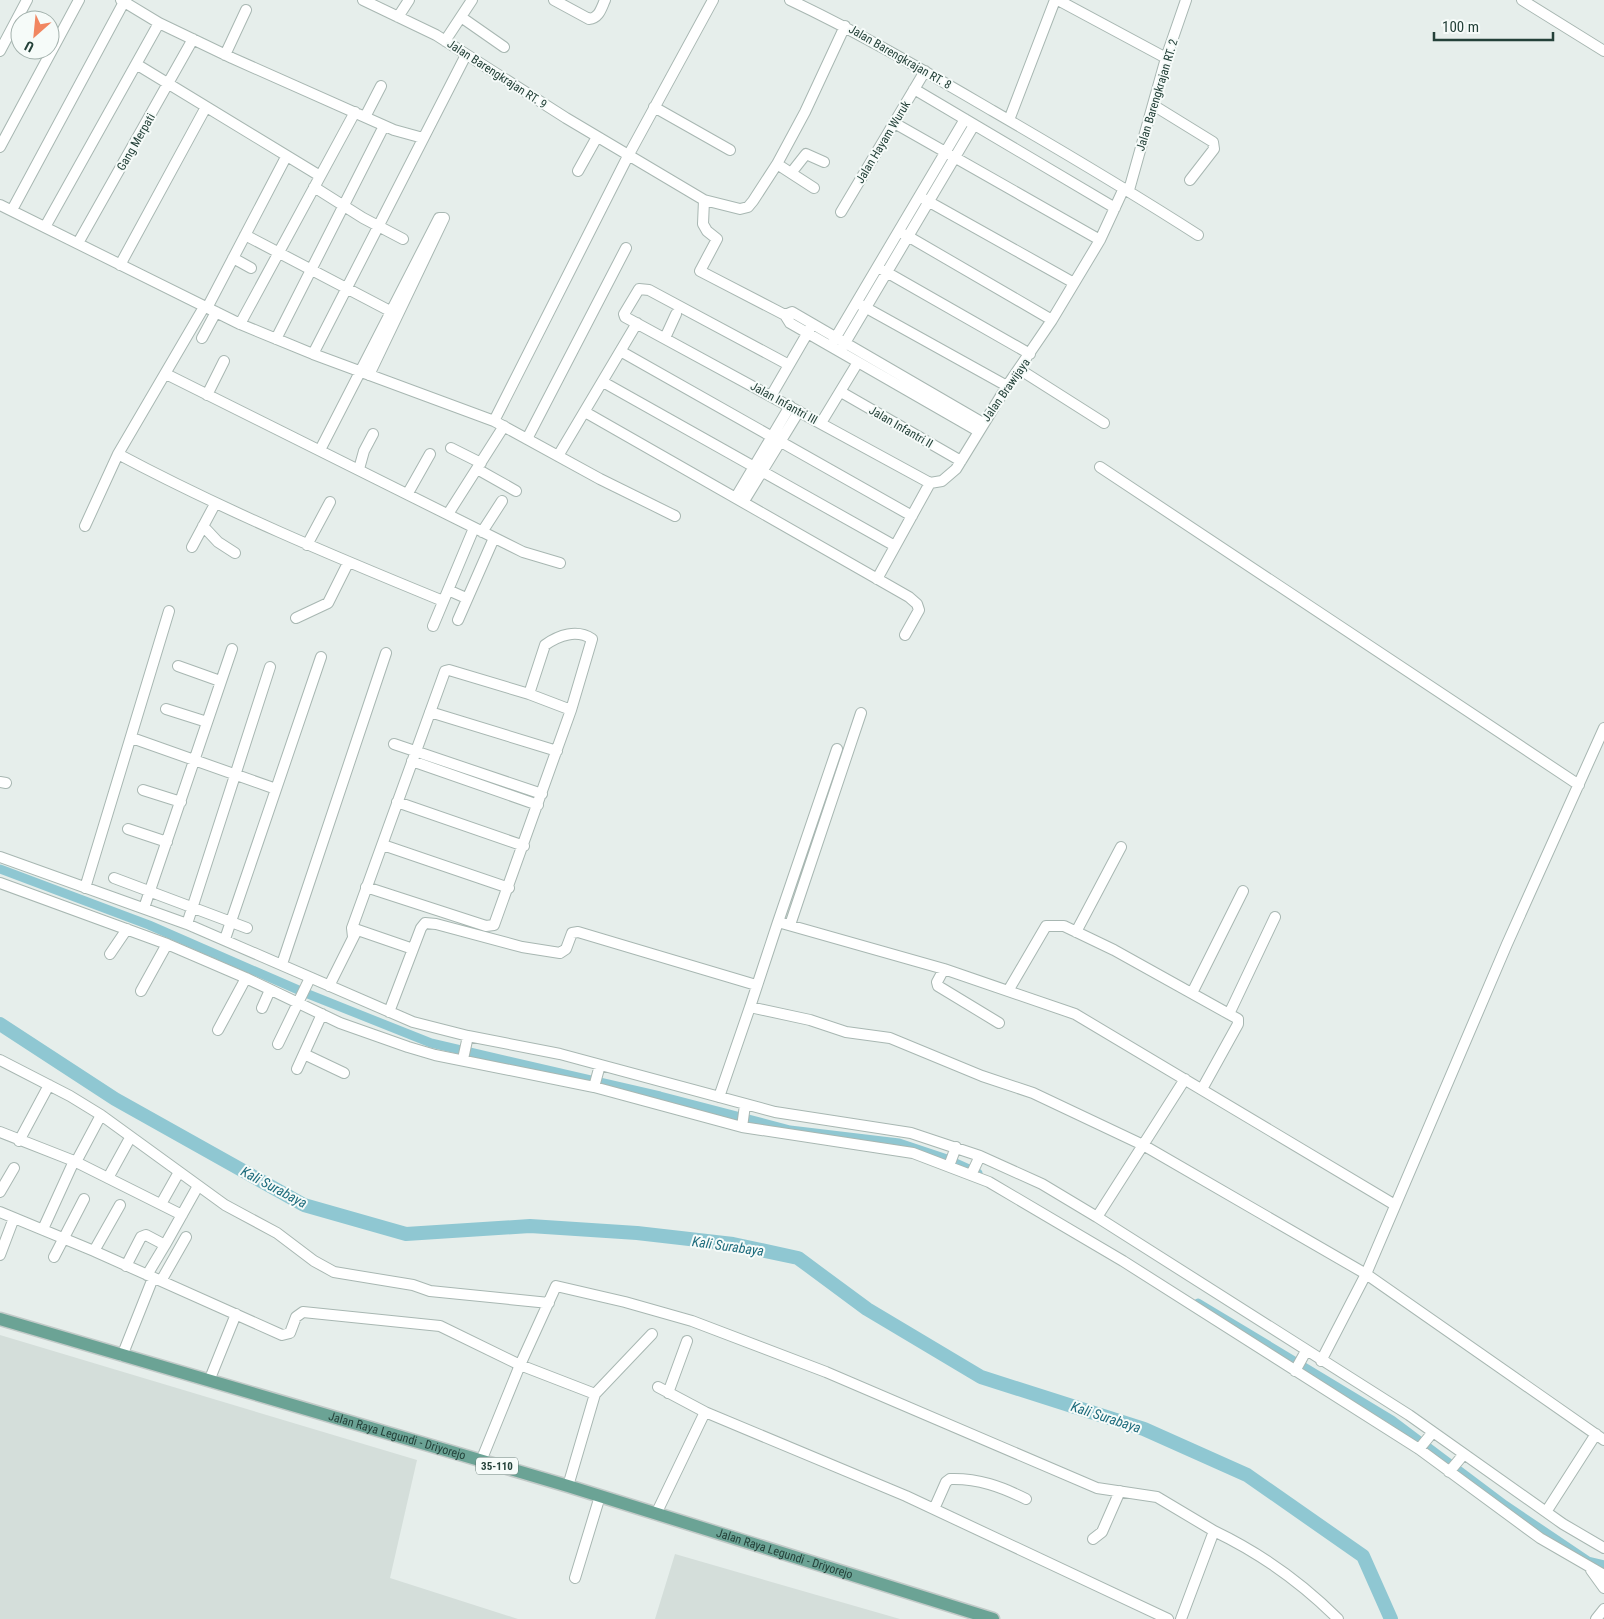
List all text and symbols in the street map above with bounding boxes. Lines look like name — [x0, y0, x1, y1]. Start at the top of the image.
north arrow — [10, 10, 60, 60]
scale bar — [1434, 10, 1553, 42]
text: 100 m — [1442, 18, 1479, 36]
street label: Jalan Barengkrajan RT. 8 — [846, 22, 954, 92]
street label: Jalan Barengkrajan RT. 9 — [444, 37, 550, 112]
street label: Jalan Barengkrajan RT. 2 — [1133, 37, 1181, 153]
text: U — [22, 38, 36, 56]
street label: Jalan Hayam Wuruk — [853, 98, 913, 186]
street label: Gang Merpati — [114, 111, 158, 173]
street label: Jalan Brawijaya — [979, 356, 1033, 424]
street label: Jalan Infantri III — [748, 379, 820, 427]
street label: Jalan Infantri II — [867, 403, 935, 451]
water label: Kali Surabaya — [238, 1163, 310, 1211]
water label: Kali Surabaya — [691, 1233, 765, 1259]
water label: Kali Surabaya — [1069, 1398, 1143, 1436]
street label: Jalan Raya Legundi - Driyorejo — [327, 1409, 467, 1463]
road number: 35-110 — [476, 1458, 518, 1474]
street label: Jalan Raya Legundi - Driyorejo — [715, 1526, 855, 1582]

